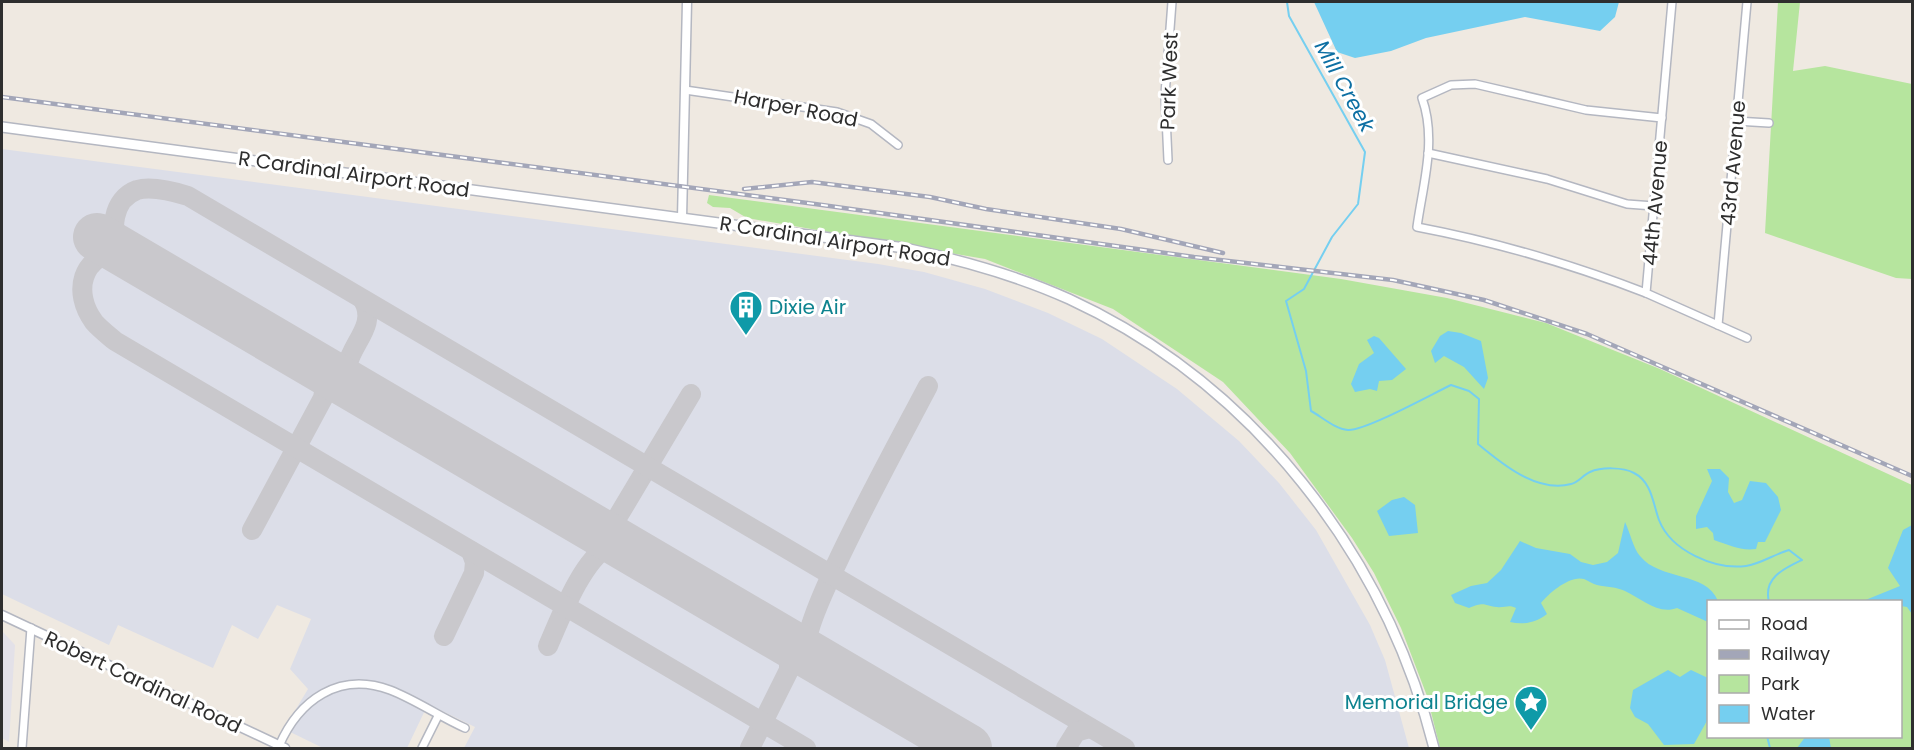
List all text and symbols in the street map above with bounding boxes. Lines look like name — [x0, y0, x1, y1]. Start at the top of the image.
street label: Park West — [1153, 32, 1185, 130]
water label: Mill Creek — [1308, 35, 1383, 138]
street label: Harper Road — [732, 82, 860, 134]
street label: 43rd Avenue — [1714, 99, 1752, 227]
street label: 44th Avenue — [1636, 139, 1674, 267]
street label: R Cardinal Airport Road — [237, 144, 471, 204]
street label: R Cardinal Airport Road — [718, 209, 952, 273]
building icon: Dixie Air — [728, 289, 764, 336]
place label: Dixie Air — [769, 293, 846, 321]
legend — [1707, 600, 1902, 738]
text: Road — [1761, 611, 1808, 636]
street label: Robert Cardinal Road — [40, 624, 246, 740]
text: Railway — [1761, 641, 1830, 666]
text: Park — [1761, 671, 1800, 696]
place icon: Memorial Bridge — [1513, 684, 1549, 731]
place label: Memorial Bridge — [1345, 688, 1508, 716]
text: Water — [1761, 701, 1815, 726]

